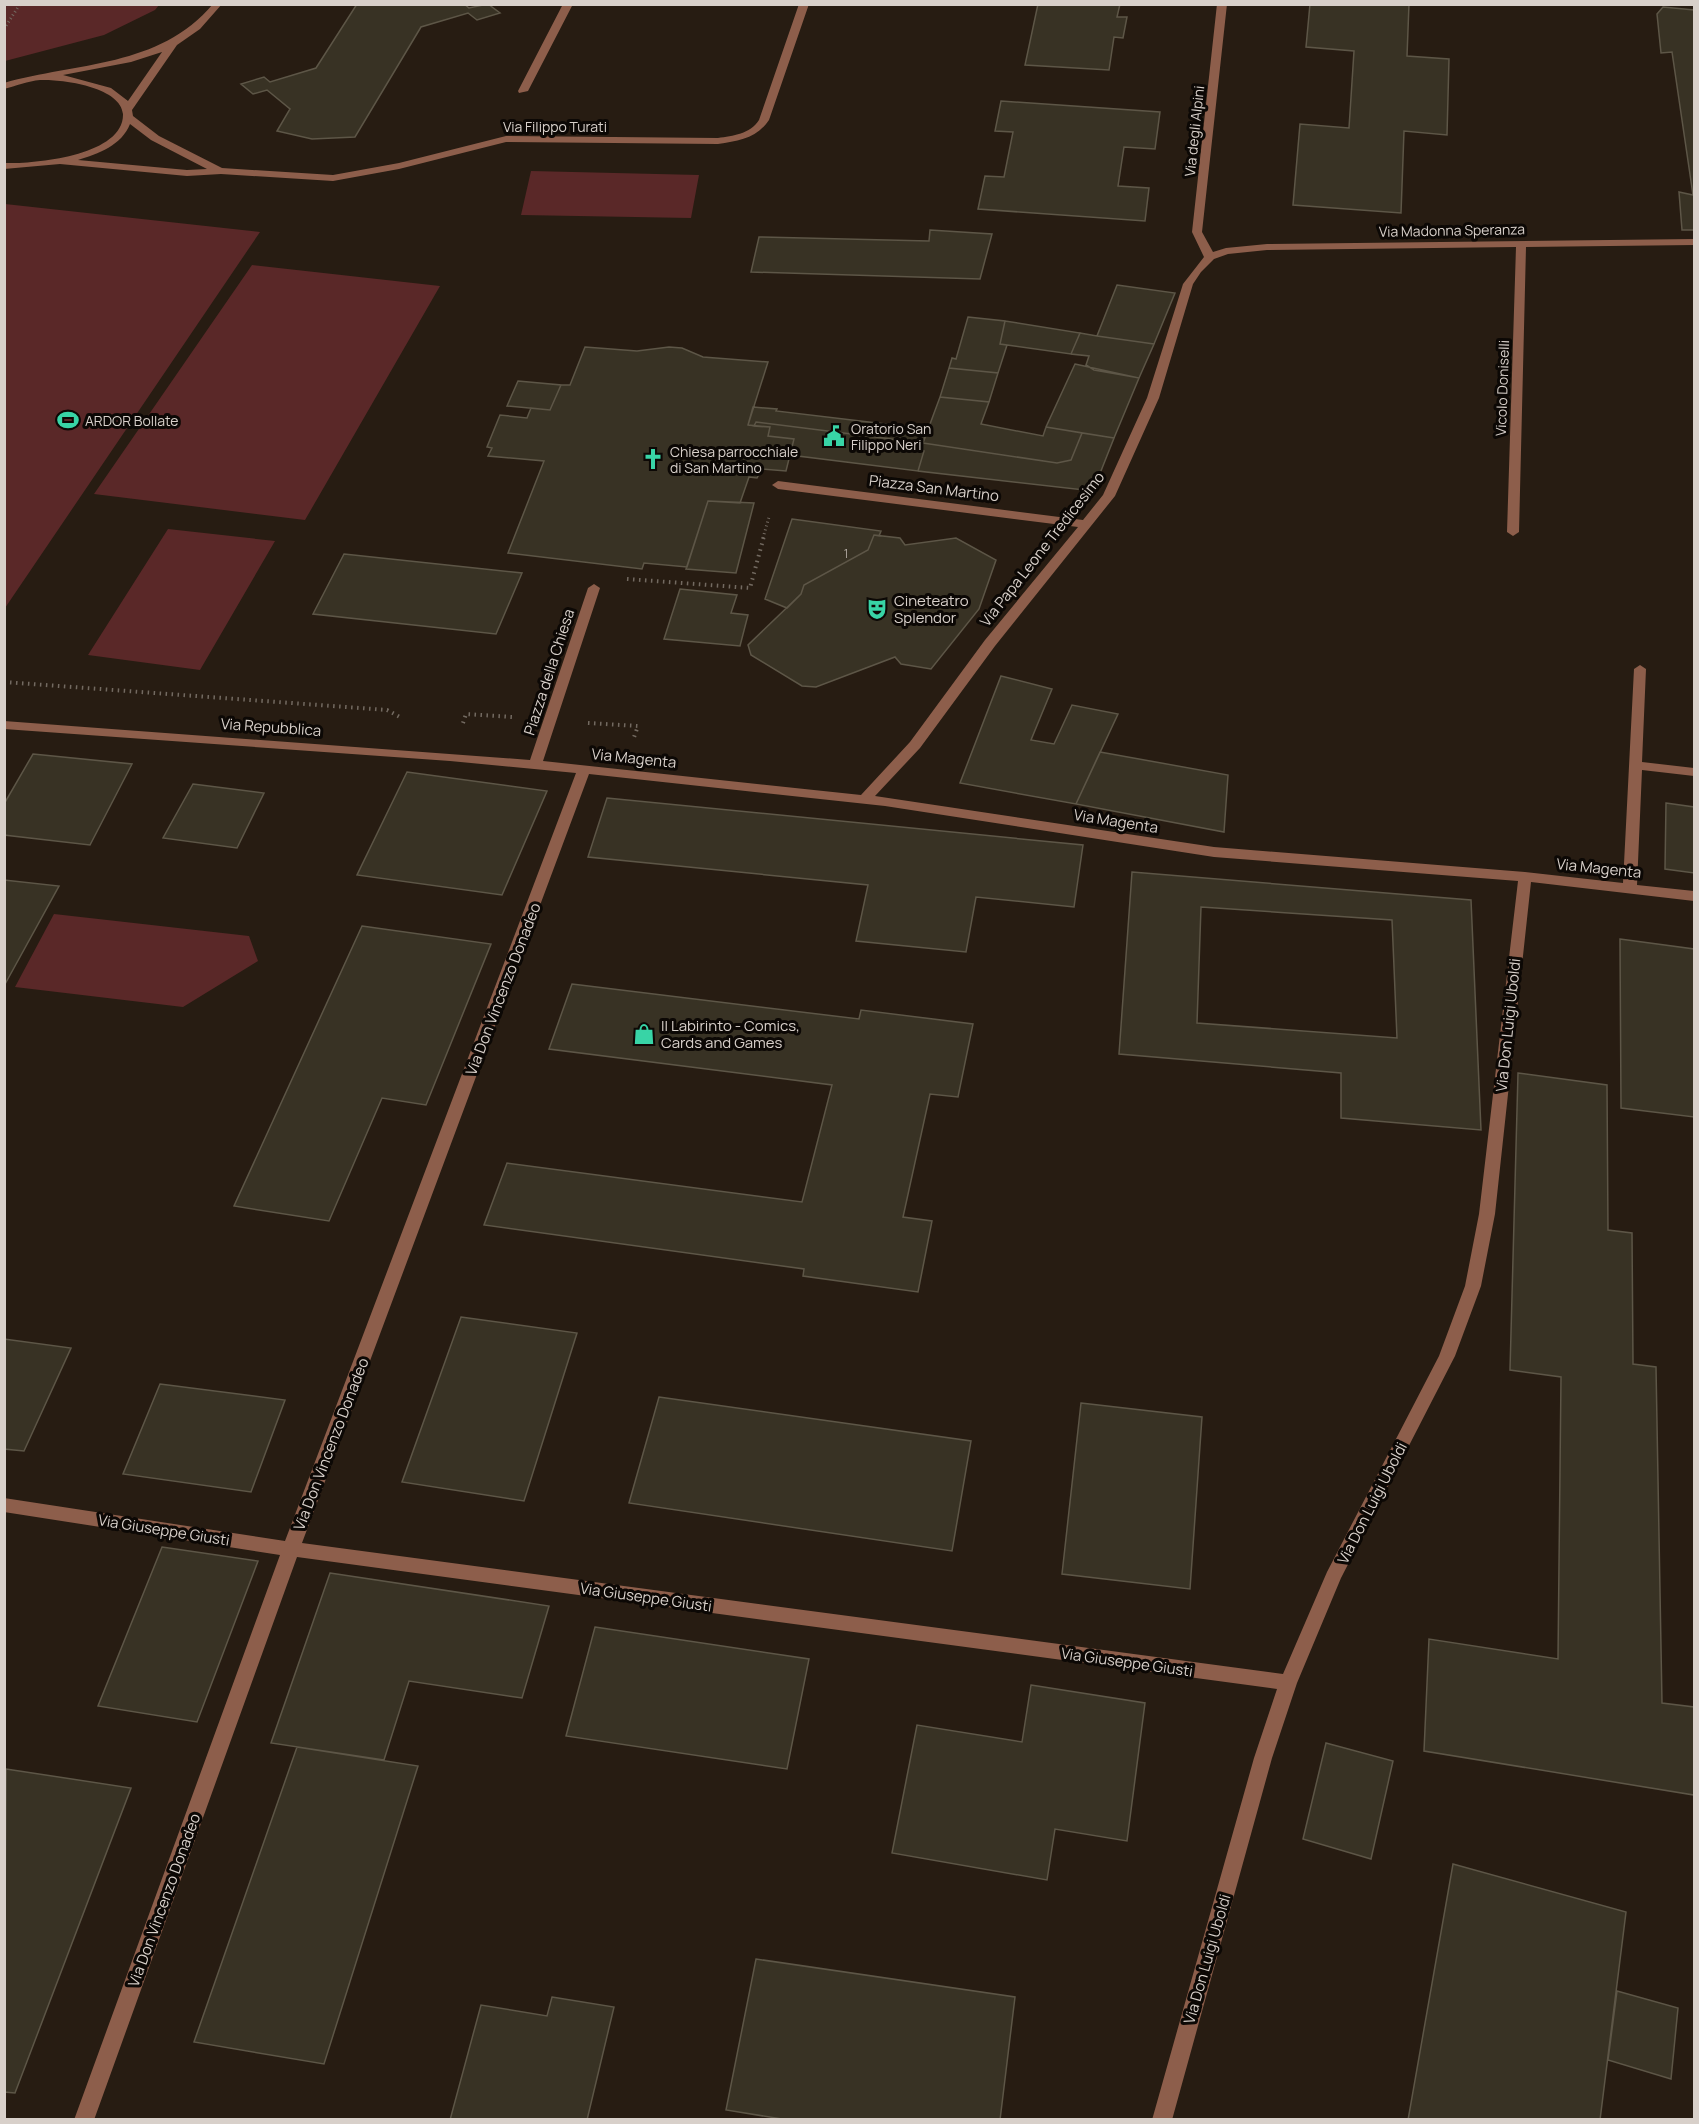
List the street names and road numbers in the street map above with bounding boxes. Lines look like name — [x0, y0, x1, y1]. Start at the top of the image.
street label: Via degli Alpini — [1180, 85, 1208, 177]
street label: Via Filippo Turati — [503, 117, 607, 136]
street label: Via Madonna Speranza — [1379, 219, 1525, 241]
street label: Vicolo Doniselli — [1491, 340, 1513, 436]
street label: Via Papa Leone Tredicesimo — [975, 467, 1109, 631]
street label: Piazza San Martino — [868, 470, 1000, 506]
street label: Piazza della Chiesa — [519, 606, 579, 738]
street label: Via Repubblica — [220, 713, 322, 741]
street label: Via Magenta — [591, 743, 677, 773]
street label: Via Magenta — [1072, 804, 1160, 838]
street label: Via Magenta — [1556, 853, 1642, 883]
street label: Via Don Vincenzo Donadeo — [460, 900, 546, 1078]
street label: Via Don Luigi Uboldi — [1491, 957, 1525, 1093]
street label: Via Don Vincenzo Donadeo — [288, 1355, 374, 1533]
street label: Via Don Luigi Uboldi — [1332, 1439, 1412, 1567]
street label: Via Giuseppe Giusti — [97, 1509, 231, 1551]
street label: Via Giuseppe Giusti — [579, 1577, 713, 1617]
street label: Via Giuseppe Giusti — [1060, 1642, 1194, 1682]
street label: Via Don Vincenzo Donadeo — [123, 1810, 205, 1990]
street label: Via Don Luigi Uboldi — [1178, 1892, 1236, 2026]

